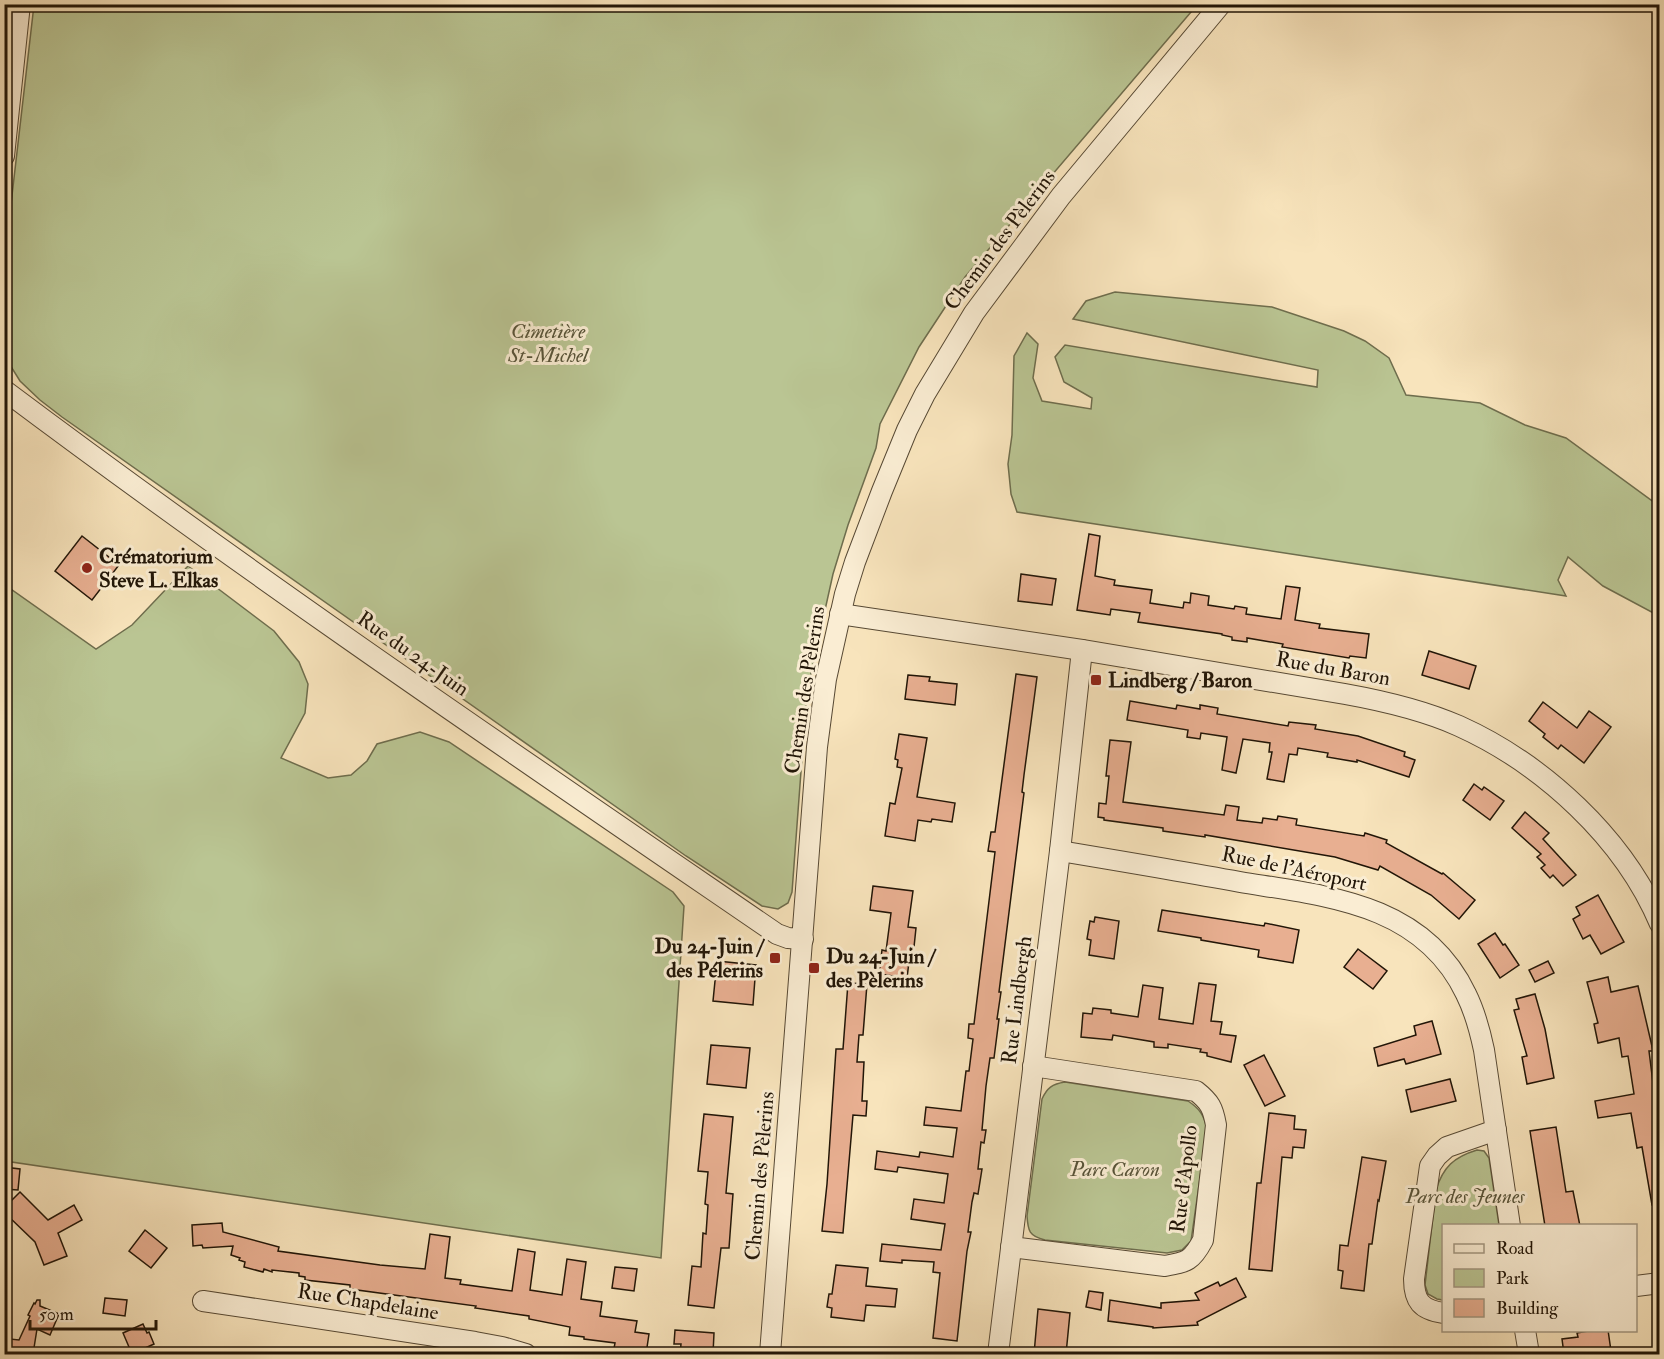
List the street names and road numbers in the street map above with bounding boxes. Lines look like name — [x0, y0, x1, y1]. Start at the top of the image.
street label: Chemin des Pèlerins — [938, 164, 1062, 316]
street label: Chemin des Pèlerins — [778, 604, 832, 776]
street label: Rue du 24-Juin — [352, 605, 474, 703]
street label: Rue du Baron — [1274, 646, 1392, 692]
street label: Rue de l'Aéroport — [1219, 840, 1369, 898]
street label: Rue Lindbergh — [996, 934, 1038, 1066]
street label: Chemin des Pèlerins — [739, 1090, 781, 1262]
street label: Rue d'Apollo — [1164, 1123, 1204, 1235]
street label: Rue Chapdelaine — [295, 1277, 441, 1327]

